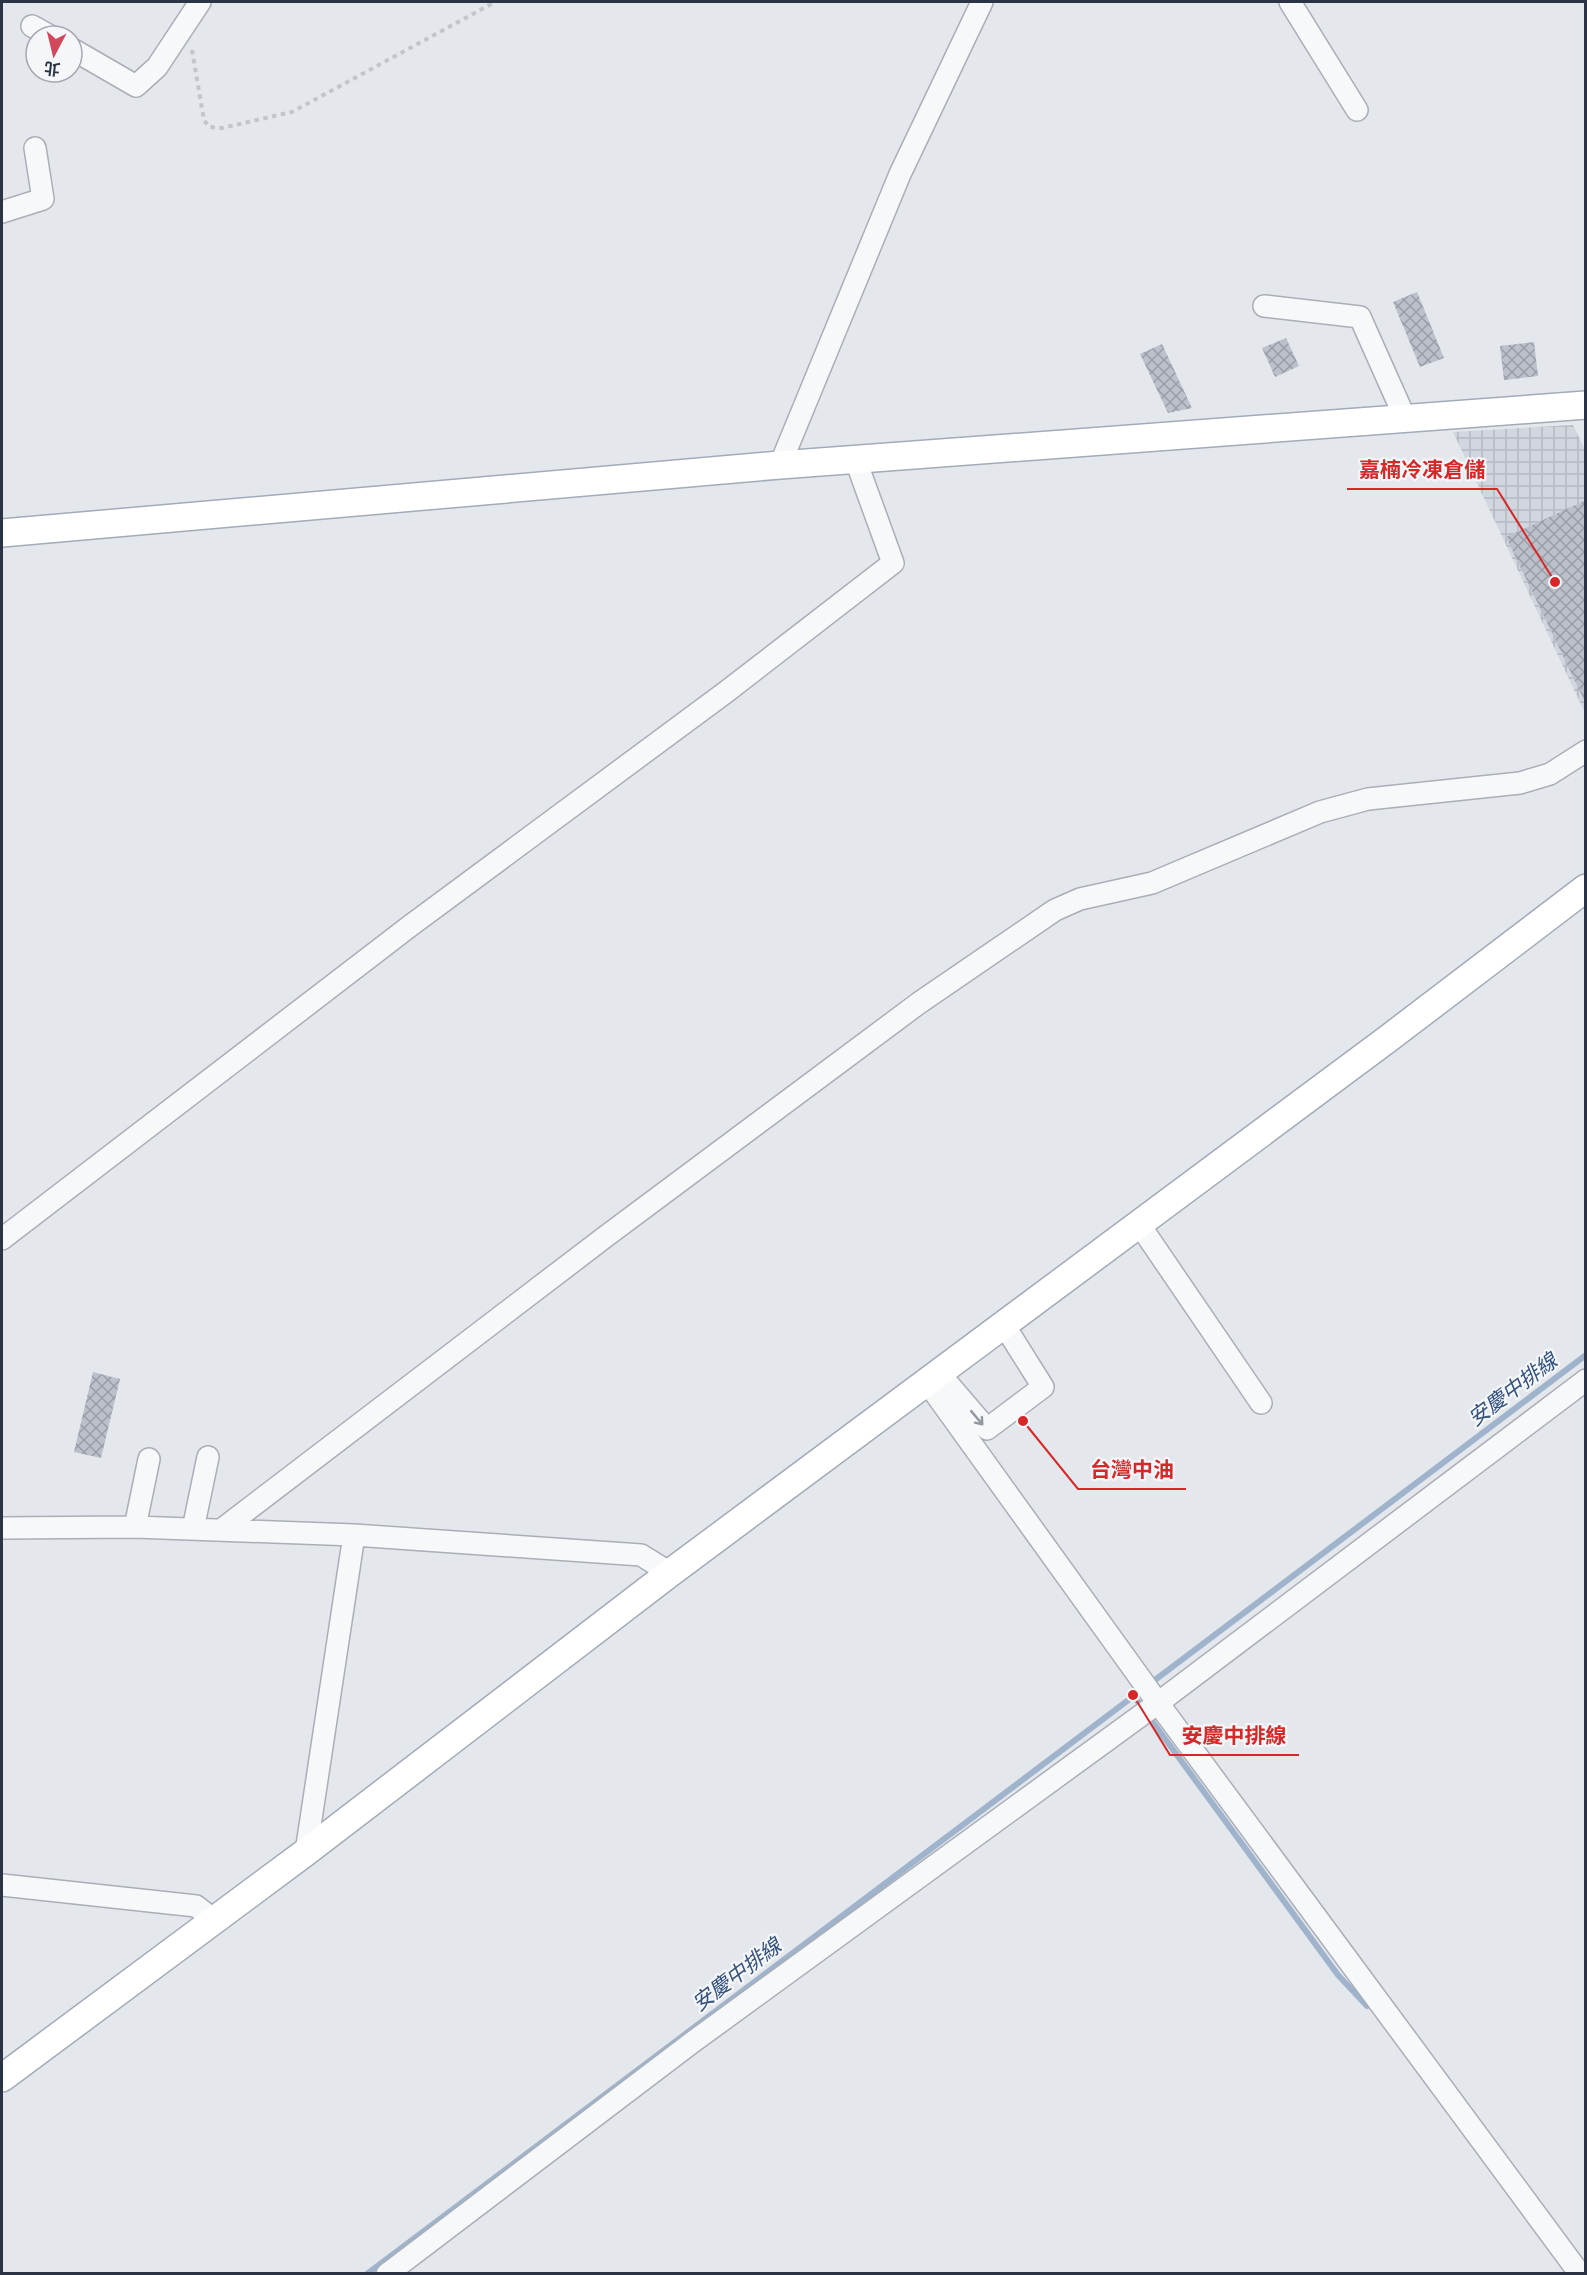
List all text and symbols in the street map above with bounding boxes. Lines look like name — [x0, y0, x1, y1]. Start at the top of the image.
north arrow — [24, 24, 84, 84]
text: 北 — [43, 58, 61, 80]
callout: 嘉楠冷凍倉儲 — [1347, 450, 1497, 489]
text: 嘉楠冷凍倉儲 — [1359, 456, 1485, 482]
water label: 安慶中排線 — [1462, 1346, 1563, 1431]
one-way arrow — [970, 1410, 984, 1425]
callout: 台灣中油 — [1078, 1450, 1186, 1489]
text: 台灣中油 — [1090, 1456, 1174, 1482]
callout: 安慶中排線 — [1170, 1716, 1299, 1755]
text: 安慶中排線 — [1182, 1722, 1287, 1748]
water label: 安慶中排線 — [686, 1931, 787, 2016]

